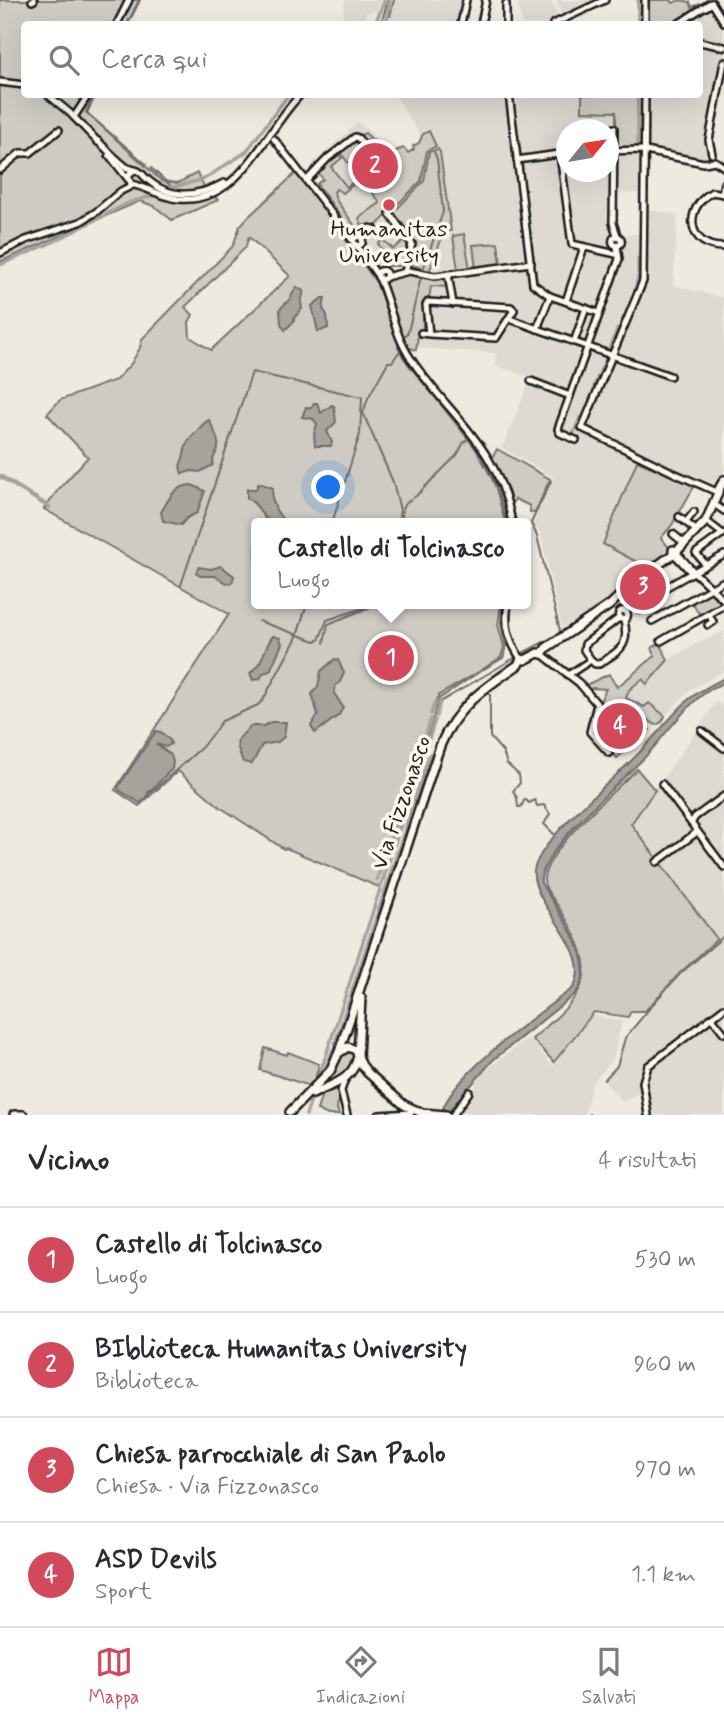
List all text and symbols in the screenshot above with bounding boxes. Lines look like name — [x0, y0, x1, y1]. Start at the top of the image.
search box — [21, 21, 703, 98]
icon: search — [45, 41, 83, 79]
text: Cerca qui — [101, 43, 207, 77]
north arrow — [556, 119, 619, 182]
pin: 2 — [352, 140, 398, 192]
marker: Humanitas University — [381, 197, 397, 213]
place label: Humanitas University — [330, 215, 448, 271]
your location — [311, 470, 345, 504]
popup — [251, 518, 531, 609]
text: Castello di Tolcinasco — [277, 532, 505, 566]
pin: 3 — [620, 561, 666, 613]
text: Luogo — [277, 566, 330, 596]
pin: 1 — [368, 632, 414, 684]
pin: 4 — [597, 700, 643, 752]
street label: Via Fizzonasco — [365, 732, 439, 874]
text: Vicino — [28, 1141, 109, 1180]
text: 4 risultati — [599, 1146, 696, 1176]
text: Castello di Tolcinasco — [95, 1228, 322, 1262]
text: 1 — [46, 1245, 56, 1275]
text: 530 m — [634, 1245, 696, 1275]
text: Luogo — [95, 1262, 148, 1292]
text: BIblioteca Humanitas University — [95, 1333, 467, 1367]
text: 2 — [45, 1350, 57, 1380]
text: 960 m — [634, 1350, 696, 1380]
text: Biblioteca — [95, 1367, 198, 1397]
text: Chiesa parrocchiale di San Paolo — [95, 1438, 446, 1472]
text: 3 — [46, 1455, 56, 1485]
text: 970 m — [635, 1455, 696, 1485]
text: Chiesa · Via Fizzonasco — [95, 1472, 319, 1502]
text: ASD Devils — [95, 1543, 217, 1577]
text: 4 — [44, 1560, 58, 1590]
text: 1.1 km — [631, 1560, 696, 1590]
text: Sport — [95, 1577, 152, 1607]
tab: Mappa — [88, 1643, 139, 1710]
tab: Indicazioni — [316, 1643, 405, 1710]
tab: Salvati — [582, 1643, 636, 1710]

